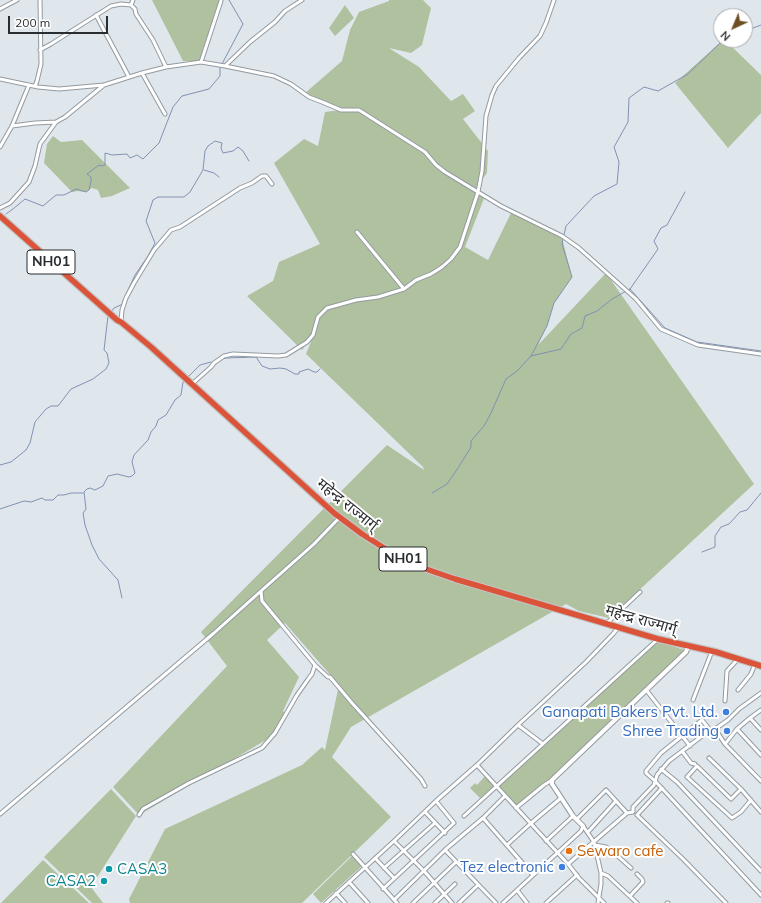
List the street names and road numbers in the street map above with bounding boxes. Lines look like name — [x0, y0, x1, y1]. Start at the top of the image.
road number: NH01 — [27, 250, 75, 274]
street label: महेन्द्र राज्मार्ग् — [313, 475, 381, 535]
road number: NH01 — [379, 547, 427, 571]
street label: महेन्द्र राज्मार्ग् — [603, 601, 679, 639]

